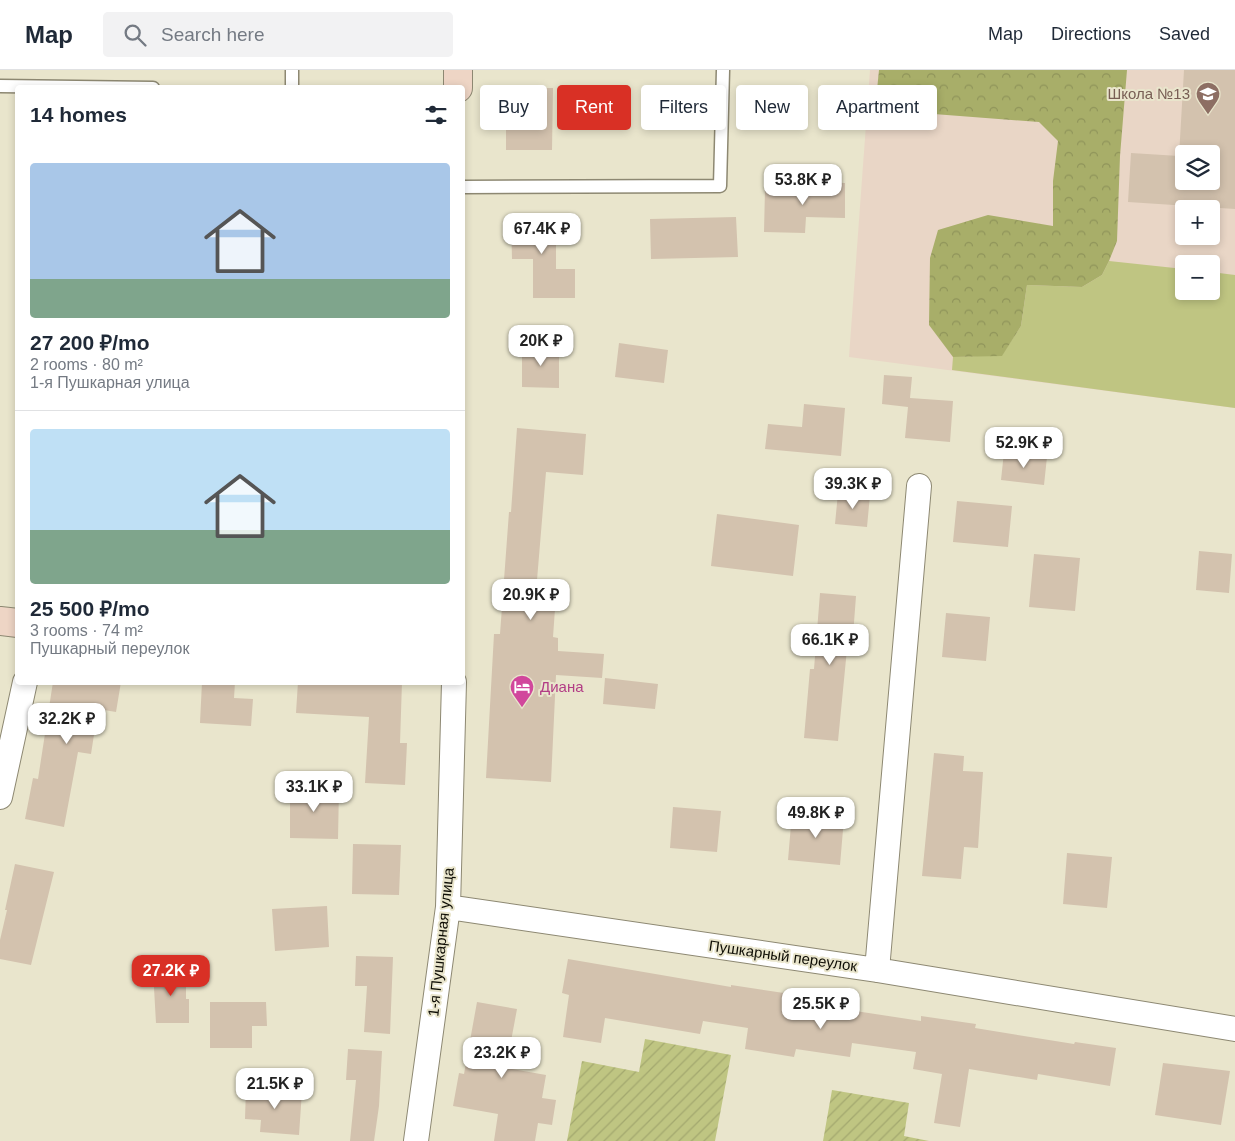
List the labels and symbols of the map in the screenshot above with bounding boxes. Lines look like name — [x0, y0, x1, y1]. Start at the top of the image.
school or university icon: Школа №13 — [1195, 81, 1221, 115]
place label: Школа №13 — [1107, 85, 1190, 102]
pin: 53.8K ₽ — [757, 164, 849, 206]
pin: 67.4K ₽ — [496, 212, 588, 255]
pin: 20K ₽ — [506, 324, 576, 367]
pin: 52.9K ₽ — [978, 426, 1070, 469]
pin: 39.3K ₽ — [807, 468, 899, 510]
pin: 20.9K ₽ — [485, 578, 577, 621]
pin: 66.1K ₽ — [784, 624, 876, 666]
hotel icon: Диана — [509, 674, 535, 708]
place label: Диана — [540, 678, 584, 695]
pin: 32.2K ₽ — [21, 702, 113, 745]
pin: 33.1K ₽ — [268, 770, 360, 813]
pin: 49.8K ₽ — [770, 796, 862, 839]
street label: 1-я Пушкарная улица — [424, 866, 457, 1017]
street label: Пушкарный переулок — [708, 937, 859, 974]
pin: 27.2K ₽ — [125, 954, 217, 997]
pin: 25.5K ₽ — [775, 988, 867, 1030]
pin: 23.2K ₽ — [456, 1036, 548, 1079]
pin: 21.5K ₽ — [229, 1068, 321, 1110]

